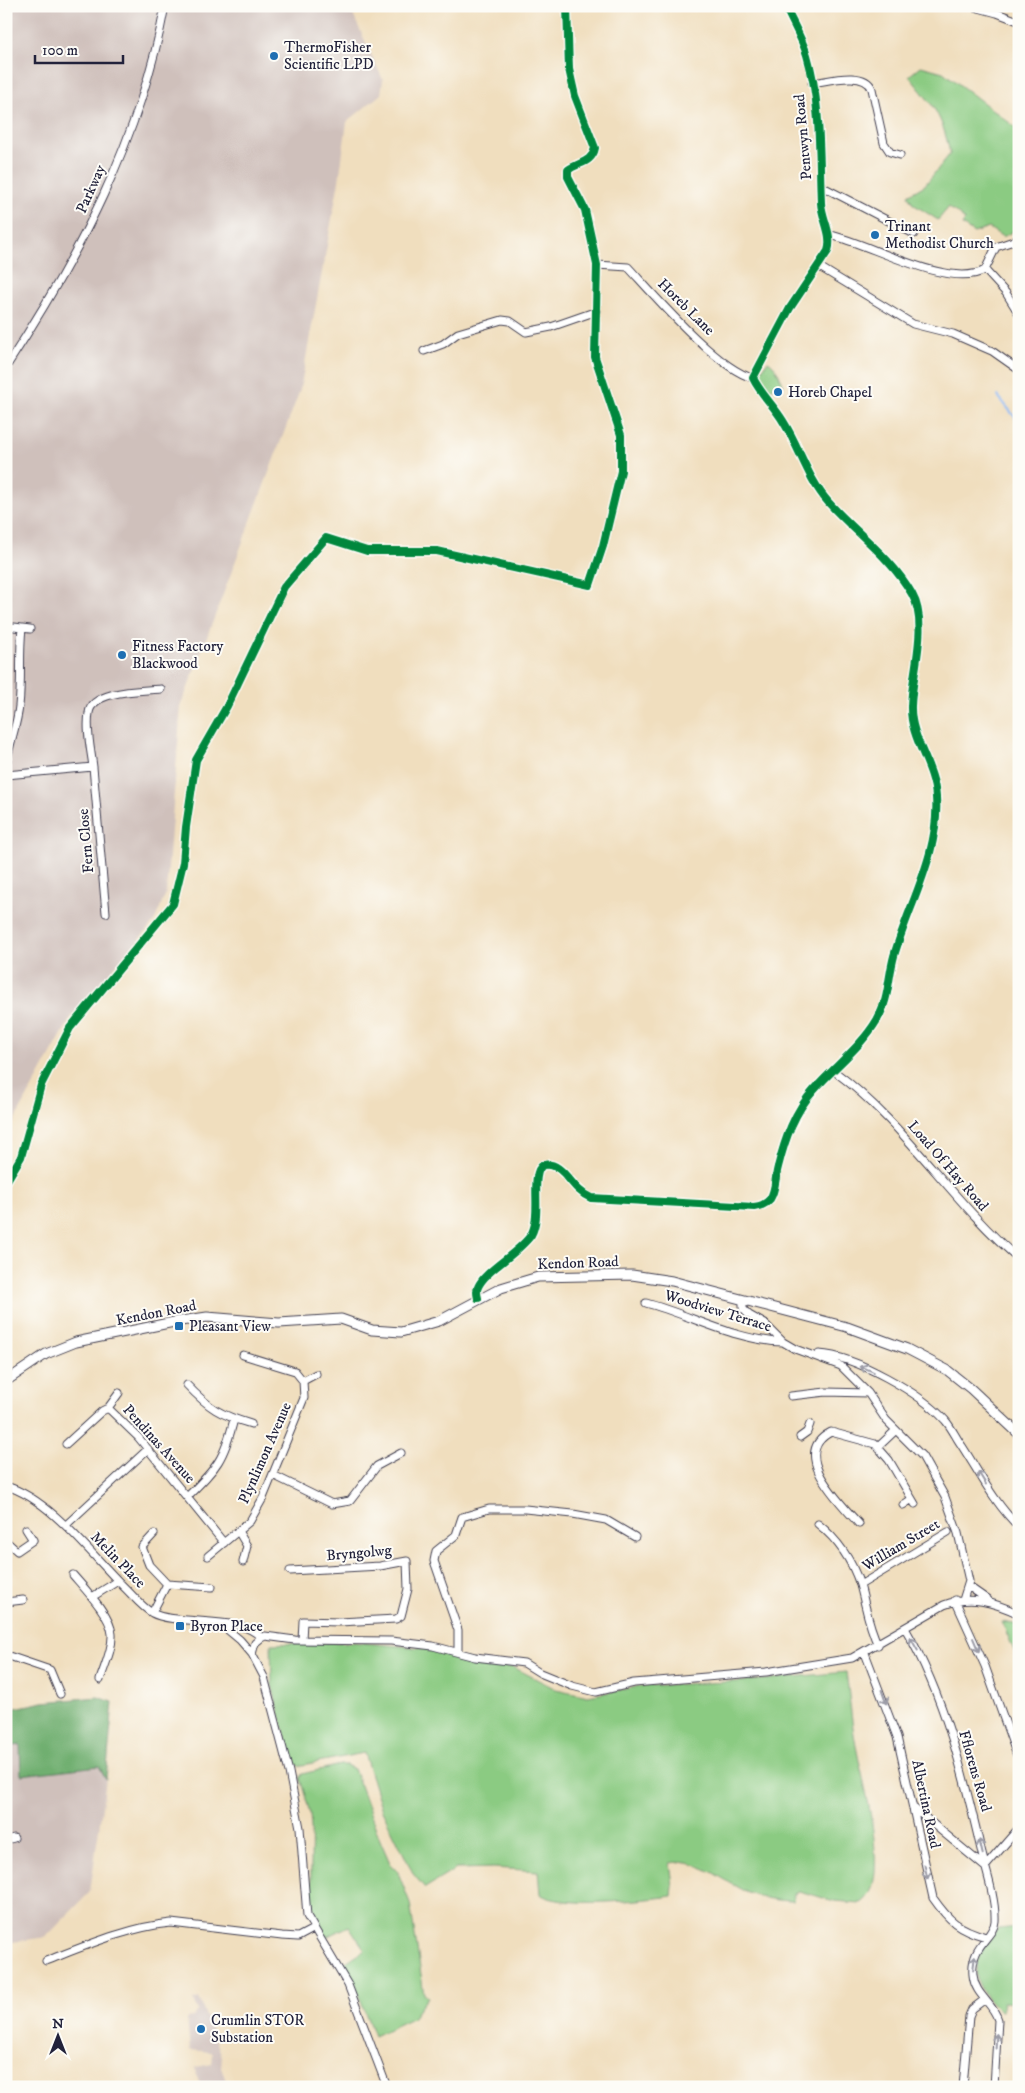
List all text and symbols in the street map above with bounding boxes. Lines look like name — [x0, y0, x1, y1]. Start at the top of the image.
scale bar — [35, 32, 122, 64]
place label: ThermoFisher Scientific LPD — [284, 38, 374, 74]
text: 100 m — [42, 41, 78, 60]
marker: ThermoFisher Scientific LPD — [268, 50, 280, 62]
street label: Pentwyn Road — [790, 93, 816, 181]
street label: Parkway — [72, 161, 110, 216]
place label: Trinant Methodist Church — [885, 217, 994, 253]
marker: Trinant Methodist Church — [869, 229, 881, 241]
street label: Horeb Lane — [654, 275, 718, 339]
place label: Horeb Chapel — [788, 383, 873, 402]
marker: Horeb Chapel — [772, 386, 784, 398]
place label: Fitness Factory Blackwood — [132, 637, 224, 673]
marker: Fitness Factory Blackwood — [116, 649, 128, 661]
street label: Fern Close — [74, 808, 98, 874]
street label: Load Of Hay Road — [903, 1117, 993, 1216]
street label: Kendon Road — [537, 1252, 619, 1274]
street label: Woodview Terrace — [661, 1285, 774, 1336]
street label: Kendon Road — [114, 1296, 198, 1330]
place label: Pleasant View — [189, 1317, 271, 1336]
marker: Pleasant View — [173, 1320, 185, 1332]
one-way arrow — [860, 1363, 875, 1373]
street label: Plynlimon Avenue — [234, 1399, 296, 1507]
street label: Pendinas Avenue — [119, 1401, 199, 1487]
one-way arrow — [977, 1471, 987, 1485]
street label: William Street — [858, 1514, 943, 1576]
street label: Melin Place — [86, 1528, 150, 1592]
street label: Bryngolwg — [325, 1541, 393, 1565]
place label: Byron Place — [190, 1617, 263, 1636]
marker: Byron Place — [174, 1620, 186, 1632]
one-way arrow — [908, 1637, 918, 1651]
one-way arrow — [971, 1637, 981, 1652]
one-way arrow — [879, 1689, 889, 1705]
street label: Fflorens Road — [954, 1728, 996, 1814]
street label: Albertina Road — [907, 1758, 945, 1851]
one-way arrow — [976, 1840, 985, 1856]
one-way arrow — [922, 1864, 932, 1880]
one-way arrow — [969, 1956, 979, 1972]
north arrow — [32, 2010, 82, 2060]
place label: Crumlin STOR Substation — [211, 2011, 304, 2047]
text: N — [52, 2015, 64, 2033]
marker: Crumlin STOR Substation — [195, 2023, 207, 2035]
one-way arrow — [992, 2033, 1001, 2049]

